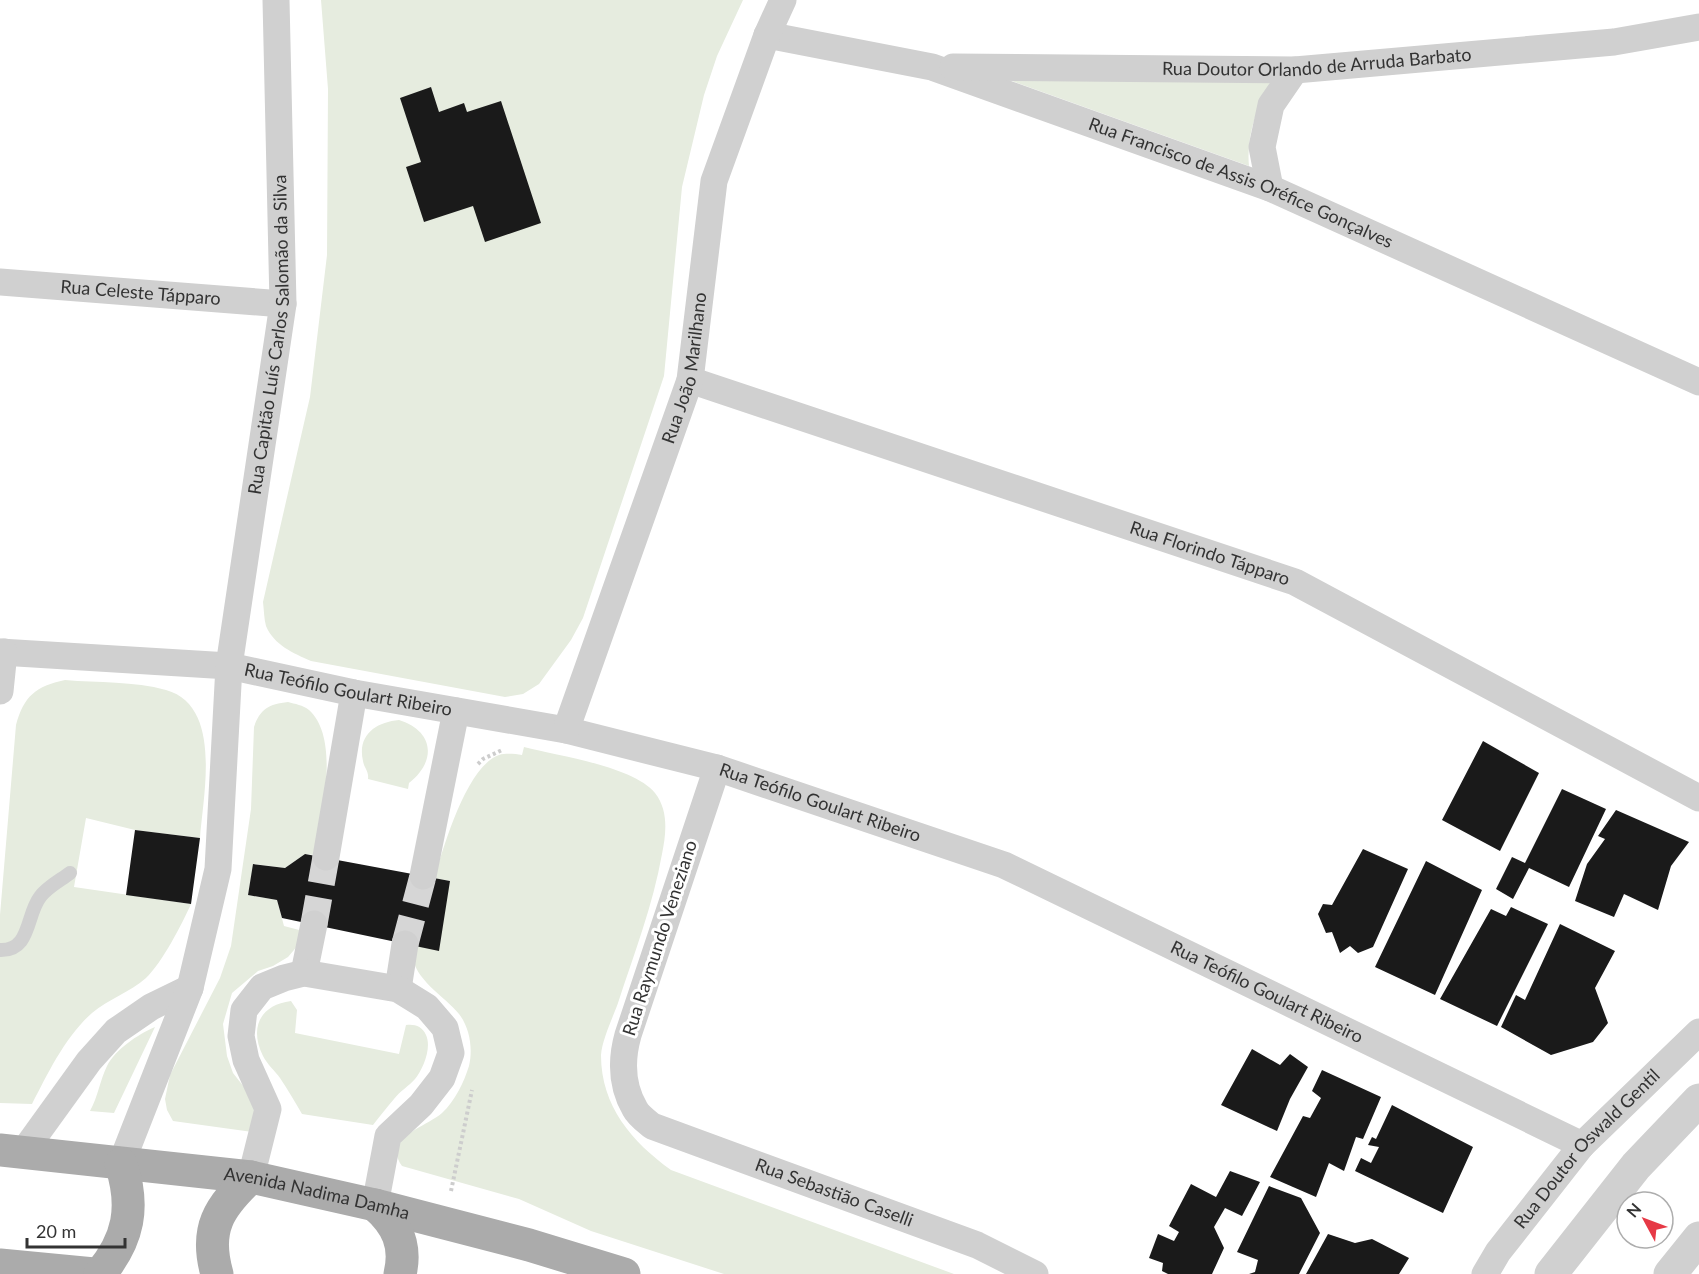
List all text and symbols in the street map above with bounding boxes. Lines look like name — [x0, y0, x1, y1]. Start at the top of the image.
street label: Rua Doutor Orlando de Arruda Barbato — [1162, 43, 1472, 80]
street label: Rua Francisco de Assis Oréfice Gonçalves — [1086, 112, 1397, 252]
street label: Rua Capitão Luís Carlos Salomão da Silva — [243, 175, 293, 496]
street label: Rua Celeste Tápparo — [60, 275, 222, 309]
street label: Rua João Marilhano — [656, 291, 710, 446]
street label: Rua Florindo Tápparo — [1127, 516, 1293, 590]
street label: Rua Teófilo Goulart Ribeiro — [242, 658, 454, 720]
street label: Rua Teófilo Goulart Ribeiro — [717, 758, 924, 846]
street label: Rua Raymundo Veneziano — [617, 837, 701, 1038]
street label: Rua Teófilo Goulart Ribeiro — [1167, 935, 1367, 1047]
street label: Rua Doutor Oswald Gentil — [1509, 1064, 1664, 1233]
street label: Rua Sebastião Caselli — [752, 1153, 916, 1231]
street label: Avenida Nadima Damha — [223, 1162, 412, 1224]
north arrow — [1615, 1190, 1675, 1250]
text: N — [1622, 1199, 1645, 1221]
scale bar — [27, 1211, 124, 1249]
text: 20 m — [36, 1220, 76, 1242]

